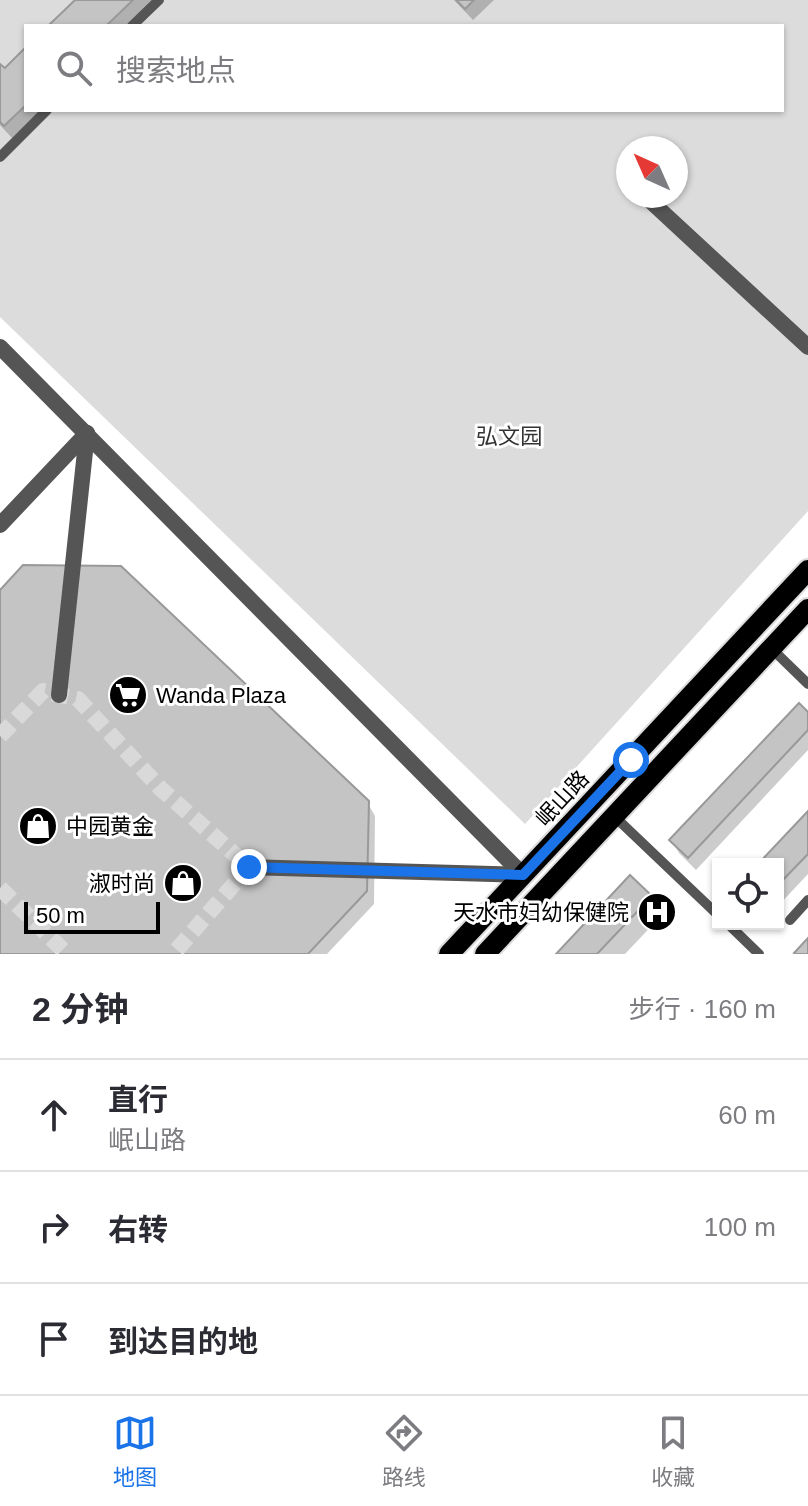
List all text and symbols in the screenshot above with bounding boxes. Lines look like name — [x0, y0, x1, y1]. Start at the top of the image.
search box — [24, 24, 784, 112]
icon: search — [52, 46, 96, 90]
text: 搜索地点 — [116, 54, 236, 87]
north arrow — [616, 136, 688, 208]
park label: 弘文园 — [476, 424, 542, 449]
supermarket icon: Wanda Plaza — [107, 674, 149, 716]
place label: Wanda Plaza — [156, 683, 287, 708]
route start — [613, 742, 649, 778]
street label: 岷山路 — [531, 766, 594, 831]
shop icon: 中园黄金 — [17, 805, 59, 847]
place label: 中园黄金 — [66, 814, 154, 839]
route end — [231, 849, 267, 885]
map controls — [712, 858, 784, 930]
button: locate — [712, 858, 784, 930]
shop icon: 淑时尚 — [162, 862, 204, 904]
place label: 淑时尚 — [89, 871, 155, 896]
hospital icon: 天水市妇幼保健院 — [636, 891, 678, 933]
scale bar — [24, 898, 160, 934]
place label: 天水市妇幼保健院 — [453, 900, 629, 925]
text: 50 m — [36, 903, 85, 928]
text: 2 分钟 — [32, 990, 128, 1028]
text: 步行 · 160 m — [629, 994, 776, 1024]
text: 直行 — [108, 1083, 168, 1116]
icon: ahead — [32, 1093, 76, 1137]
text: 60 m — [718, 1100, 776, 1130]
text: 岷山路 — [108, 1125, 186, 1155]
icon: right — [32, 1205, 76, 1249]
text: 100 m — [704, 1212, 776, 1242]
text: 右转 — [108, 1213, 168, 1246]
icon: arrive — [32, 1317, 76, 1361]
text: 到达目的地 — [108, 1325, 258, 1358]
tab: 地图 — [113, 1411, 157, 1491]
tab: 路线 — [382, 1411, 426, 1491]
tab: 收藏 — [651, 1411, 695, 1491]

